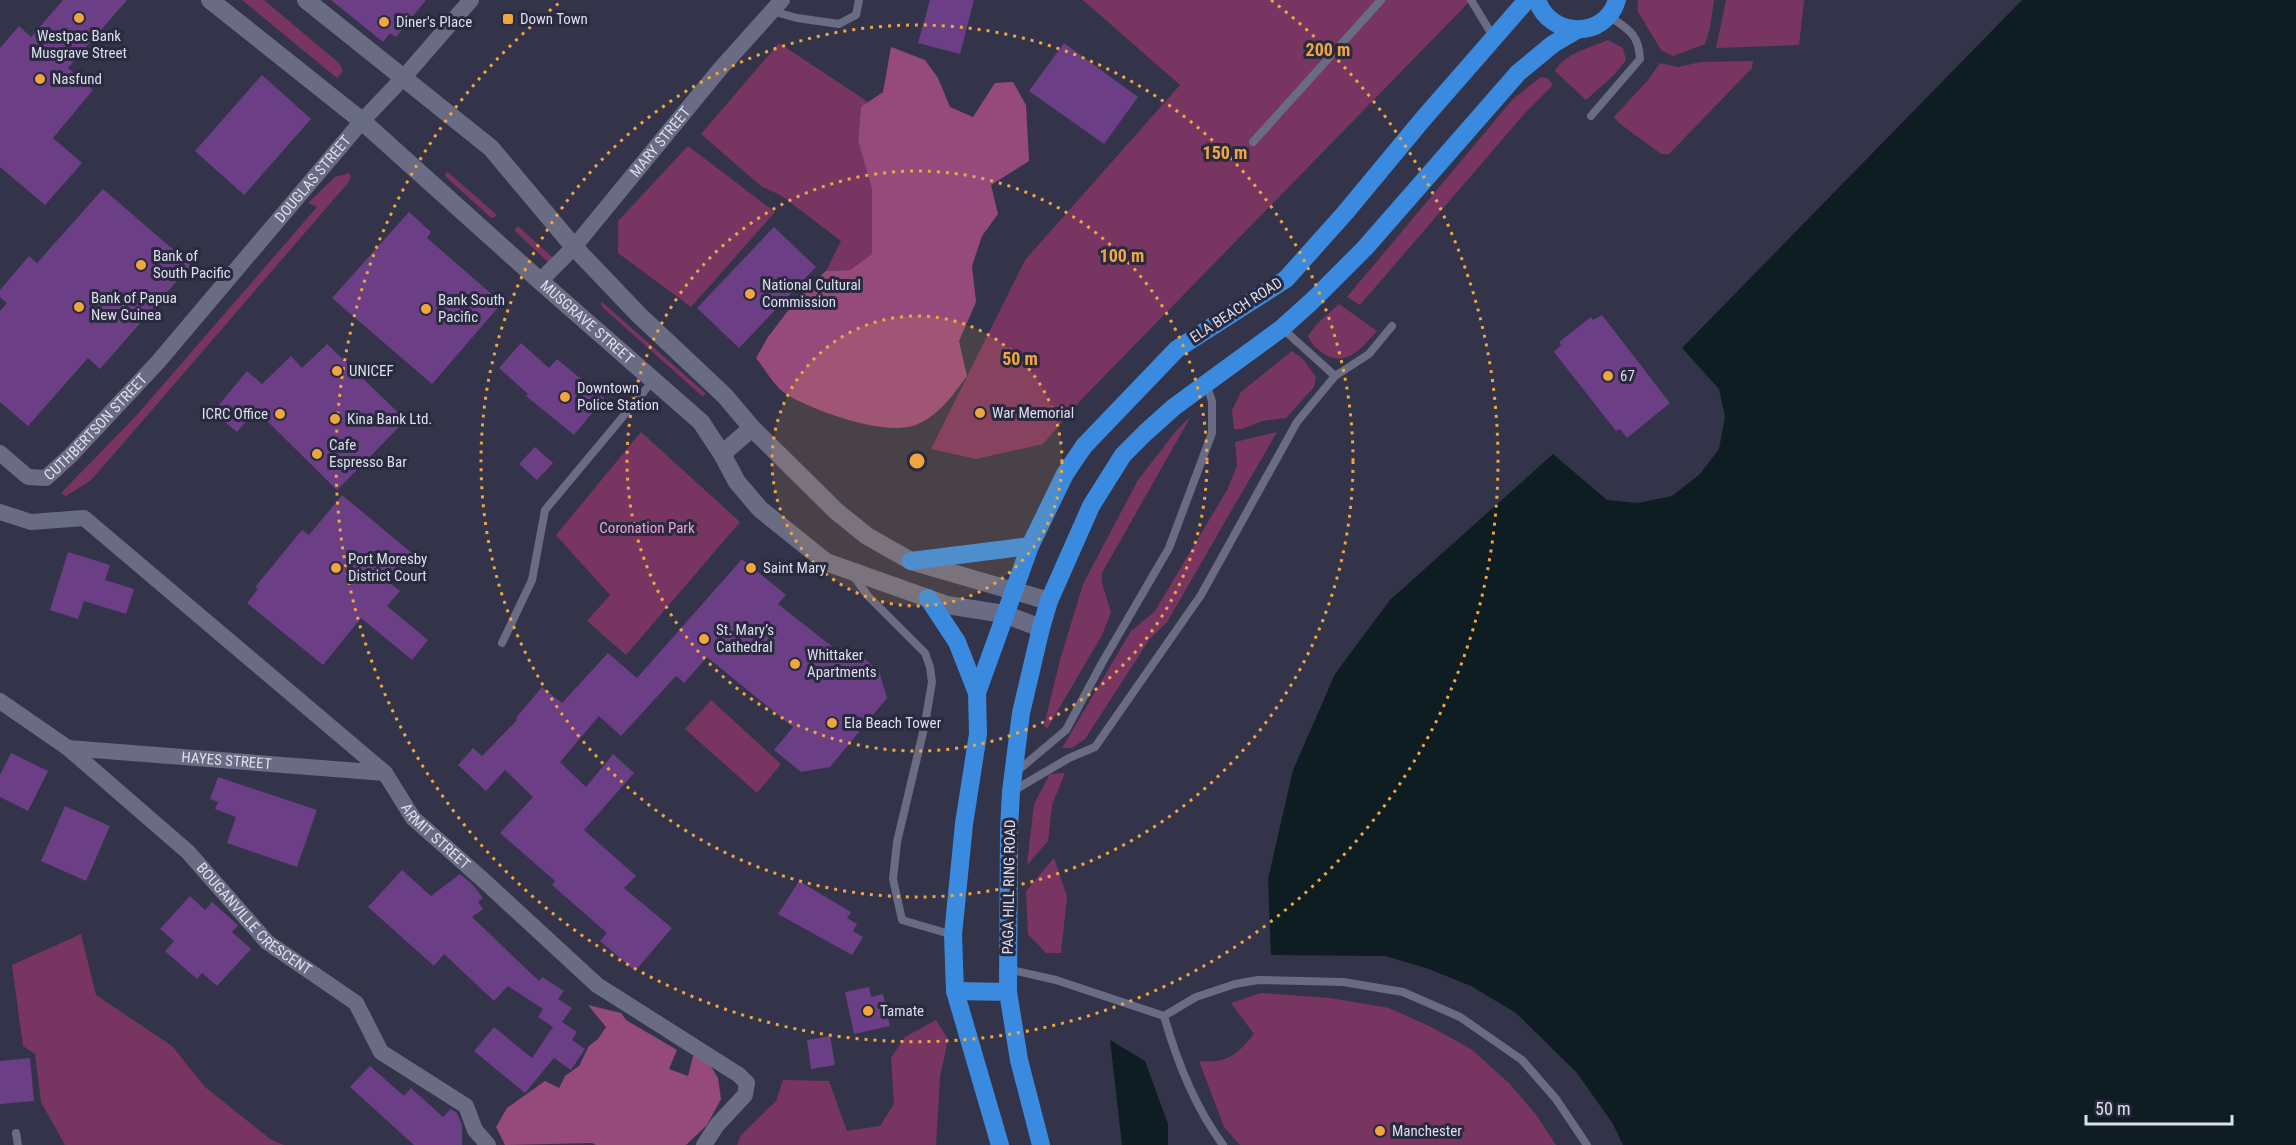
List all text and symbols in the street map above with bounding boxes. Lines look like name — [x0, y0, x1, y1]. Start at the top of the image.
place label: Down Town — [520, 10, 588, 28]
marker: Westpac Bank Musgrave Street — [72, 11, 86, 25]
marker: Down Town — [501, 12, 515, 26]
place label: Diner's Place — [396, 13, 472, 31]
marker: Diner's Place — [377, 15, 391, 29]
place label: Westpac Bank Musgrave Street — [31, 27, 127, 62]
text: 200 m — [1306, 39, 1350, 60]
place label: Nasfund — [52, 70, 102, 88]
marker: Nasfund — [33, 72, 47, 86]
street label: MARY STREET — [626, 103, 694, 181]
street label: DOUGLAS STREET — [271, 132, 355, 226]
text: 150 m — [1203, 142, 1247, 163]
text: 100 m — [1100, 245, 1144, 266]
place label: Bank of South Pacific — [153, 247, 231, 282]
marker: Bank of South Pacific — [134, 258, 148, 272]
street label: ELA BEACH ROAD — [1187, 273, 1285, 347]
street label: MUSGRAVE STREET — [537, 276, 637, 368]
place label: National Cultural Commission — [762, 276, 861, 311]
marker: National Cultural Commission — [743, 287, 757, 301]
place label: Bank of Papua New Guinea — [91, 289, 177, 324]
place label: Bank South Pacific — [438, 291, 505, 326]
marker: Bank of Papua New Guinea — [72, 300, 86, 314]
marker: Bank South Pacific — [419, 302, 433, 316]
text: 50 m — [1002, 348, 1038, 369]
place label: UNICEF — [349, 362, 394, 380]
marker: UNICEF — [330, 364, 344, 378]
place label: 67 — [1620, 367, 1635, 385]
marker: 67 — [1601, 369, 1615, 383]
street label: CUTHBERTSON STREET — [40, 370, 151, 484]
place label: Downtown Police Station — [577, 379, 659, 414]
marker: Downtown Police Station — [558, 390, 572, 404]
place label: War Memorial — [992, 404, 1074, 422]
place label: ICRC Office — [202, 405, 268, 423]
marker: War Memorial — [973, 406, 987, 420]
marker: ICRC Office — [273, 407, 287, 421]
place label: Kina Bank Ltd. — [347, 410, 432, 428]
marker: Kina Bank Ltd. — [328, 412, 342, 426]
place label: Cafe Espresso Bar — [329, 436, 407, 471]
marker: Cafe Espresso Bar — [310, 447, 324, 461]
centre of rings — [907, 451, 927, 471]
park label: Coronation Park — [599, 519, 695, 537]
place label: Port Moresby District Court — [348, 550, 427, 585]
place label: Saint Mary — [763, 559, 826, 577]
marker: Port Moresby District Court — [329, 561, 343, 575]
marker: Saint Mary — [744, 561, 758, 575]
place label: St. Mary’s Cathedral — [716, 621, 774, 656]
marker: St. Mary’s Cathedral — [697, 632, 711, 646]
place label: Whittaker Apartments — [807, 646, 877, 681]
marker: Whittaker Apartments — [788, 657, 802, 671]
place label: Ela Beach Tower — [844, 714, 942, 732]
marker: Ela Beach Tower — [825, 716, 839, 730]
street label: HAYES STREET — [181, 748, 272, 773]
street label: ARMIT STREET — [397, 800, 474, 873]
street label: PAGA HILL RING ROAD — [999, 819, 1019, 955]
street label: BOUGANVILLE CRESCENT — [193, 859, 315, 979]
place label: Tamate — [880, 1002, 924, 1020]
marker: Tamate — [861, 1004, 875, 1018]
scale bar — [2086, 1088, 2232, 1126]
text: 50 m — [2095, 1098, 2130, 1119]
place label: Manchester — [1392, 1122, 1462, 1140]
marker: Manchester — [1373, 1124, 1387, 1138]

